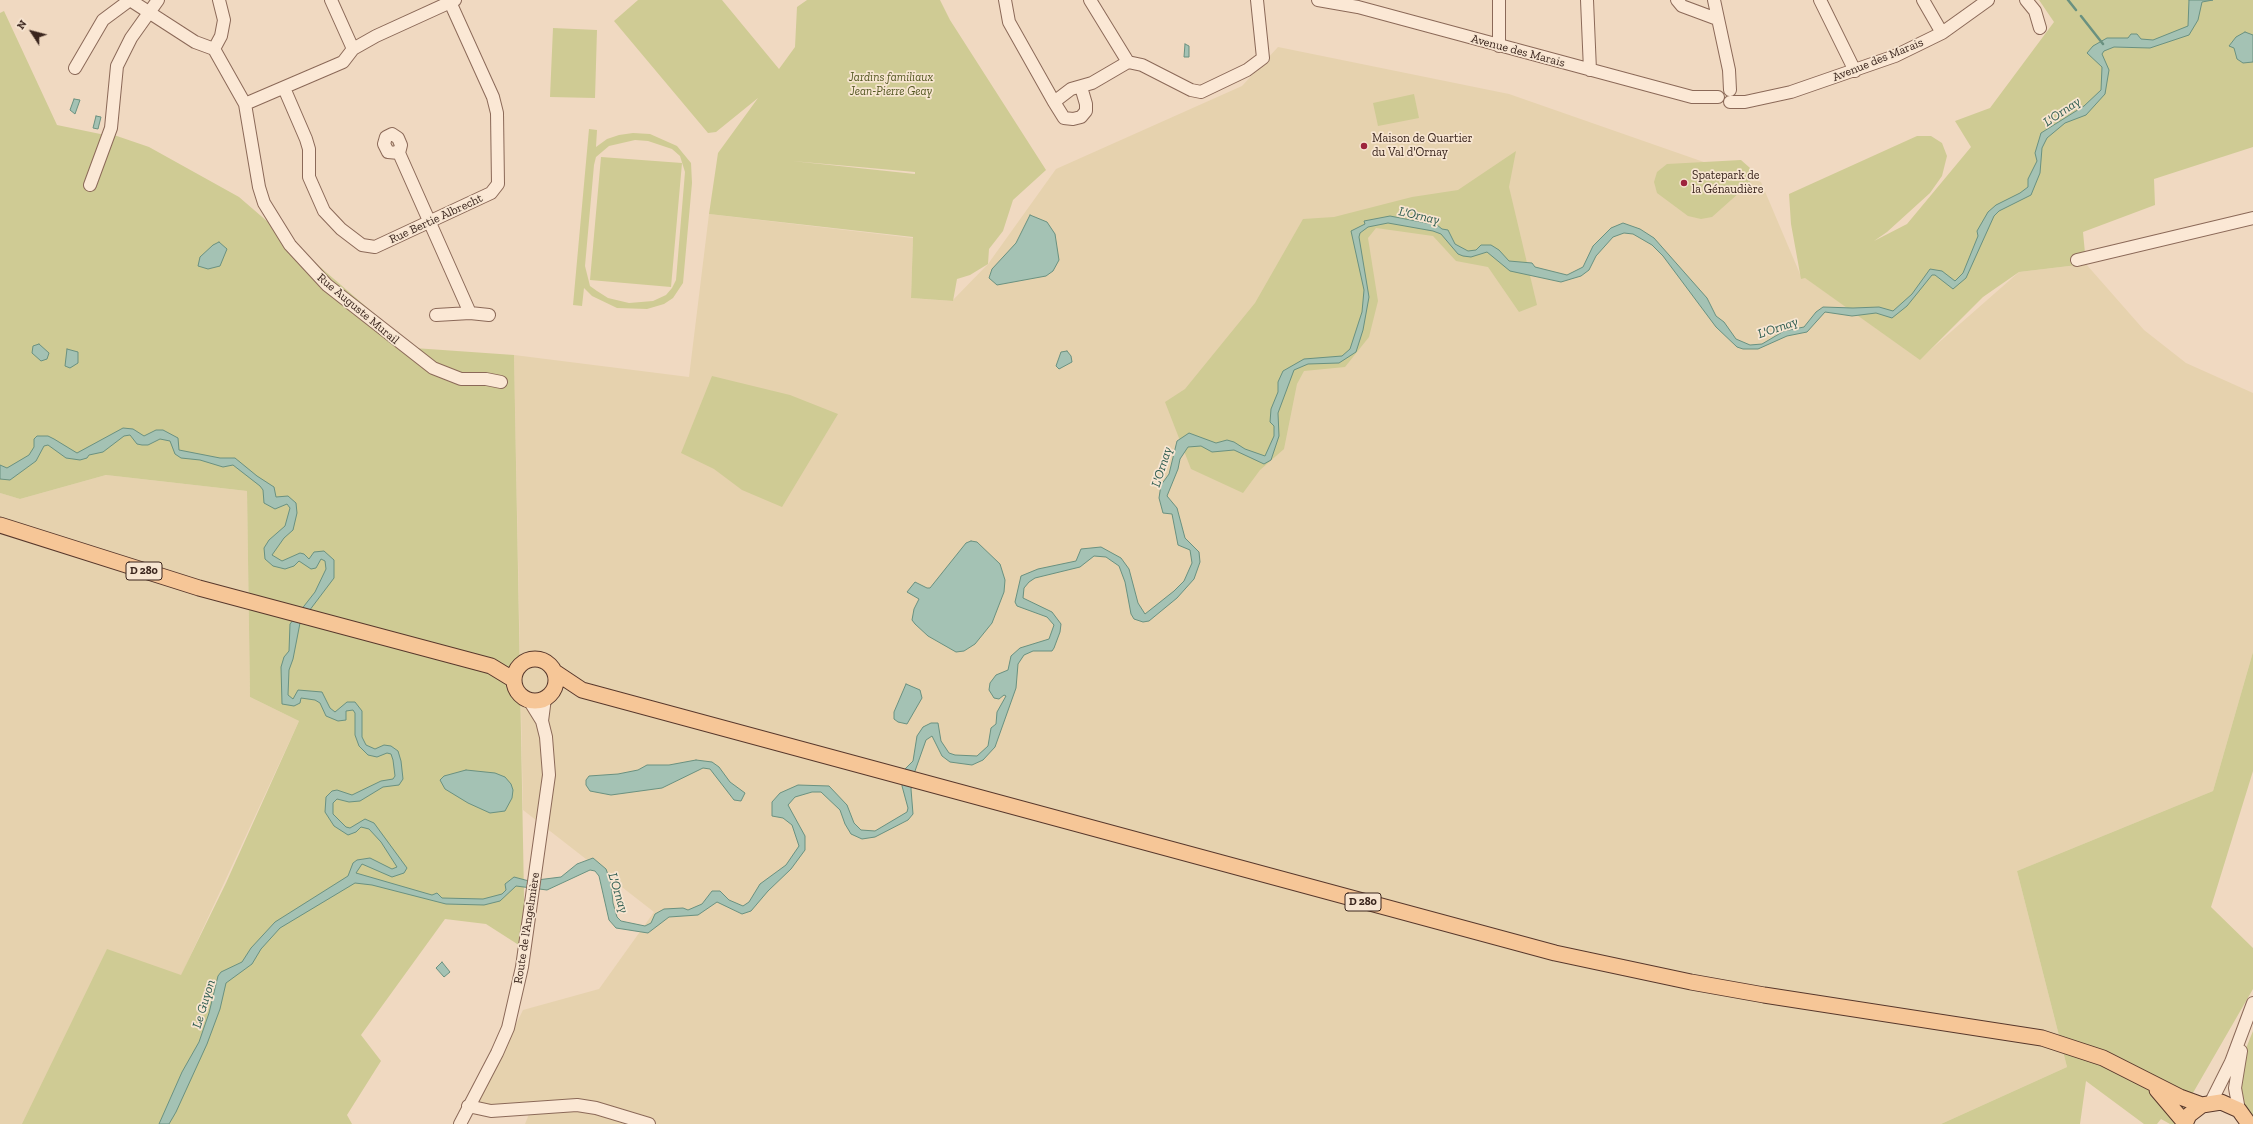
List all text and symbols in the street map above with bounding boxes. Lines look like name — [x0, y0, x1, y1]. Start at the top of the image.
north arrow — [12, 12, 52, 52]
text: N — [14, 17, 30, 32]
street label: Avenue des Marais — [1469, 32, 1567, 70]
street label: Avenue des Marais — [1830, 35, 1926, 85]
park label: Jardins familiaux Jean-Pierre Geay — [849, 71, 933, 99]
water label: L'Ornay — [2040, 94, 2084, 130]
place label: Maison de Quartier du Val d'Ornay — [1372, 132, 1472, 160]
marker: Maison de Quartier du Val d'Ornay — [1359, 141, 1369, 151]
place label: Spatepark de la Génaudière — [1692, 169, 1763, 197]
marker: Spatepark de la Génaudière — [1679, 178, 1689, 188]
street label: Rue Bertie Albrecht — [387, 191, 485, 247]
water label: L'Ornay — [1397, 204, 1441, 228]
street label: Rue Auguste Murail — [314, 270, 402, 348]
water label: L'Ornay — [1756, 314, 1800, 342]
water label: L'Ornay — [1148, 445, 1176, 489]
road number: D 280 — [126, 562, 162, 580]
street label: Route de l'Angelmière — [511, 871, 543, 985]
water label: L'Ornay — [604, 871, 632, 915]
road number: D 280 — [1345, 893, 1381, 911]
water label: Le Guyon — [189, 978, 219, 1030]

